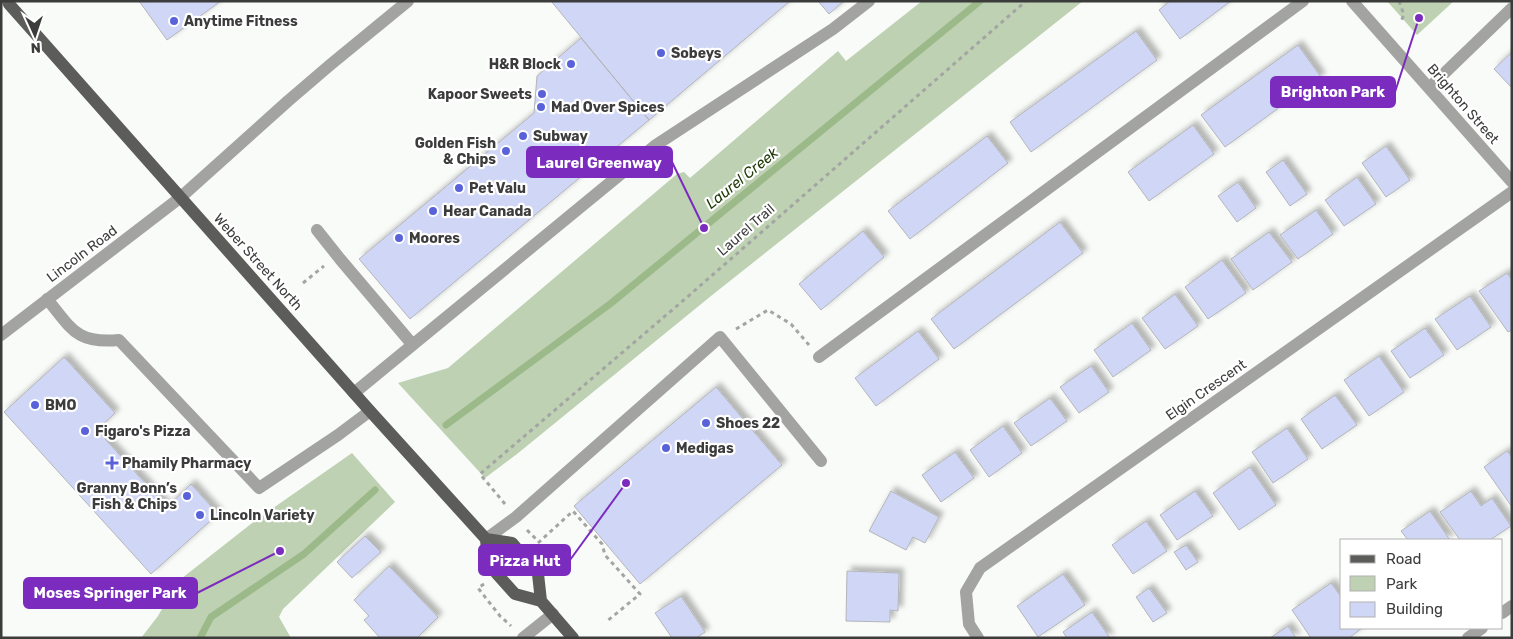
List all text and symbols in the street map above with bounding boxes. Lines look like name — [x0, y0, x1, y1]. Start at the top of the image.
north arrow — [10, 10, 60, 60]
place label: Anytime Fitness — [184, 13, 298, 30]
marker: Anytime Fitness — [168, 15, 180, 27]
text: N — [30, 39, 41, 56]
place label: Sobeys — [671, 45, 722, 62]
marker: Sobeys — [655, 47, 667, 59]
place label: H&R Block — [489, 56, 562, 73]
marker: H&R Block — [565, 58, 577, 70]
street label: Brighton Street — [1424, 60, 1503, 148]
callout: Brighton Park — [1271, 77, 1395, 107]
text: Brighton Park — [1281, 83, 1385, 101]
place label: Kapoor Sweets — [428, 86, 532, 103]
marker: Kapoor Sweets — [536, 88, 548, 100]
place label: Mad Over Spices — [551, 99, 665, 116]
marker: Mad Over Spices — [535, 101, 547, 113]
place label: Subway — [533, 128, 588, 145]
marker: Subway — [517, 130, 529, 142]
place label: Golden Fish & Chips — [415, 135, 496, 168]
water label: Laurel Creek — [702, 143, 782, 213]
marker: Golden Fish & Chips — [500, 145, 512, 157]
callout: Laurel Greenway — [527, 147, 672, 177]
text: Laurel Greenway — [536, 154, 662, 172]
place label: Pet Valu — [469, 180, 526, 197]
marker: Pet Valu — [453, 182, 465, 194]
street label: Laurel Trail — [714, 201, 778, 259]
place label: Hear Canada — [443, 203, 532, 220]
marker: Hear Canada — [427, 205, 439, 217]
street label: Weber Street North — [210, 210, 306, 314]
street label: Lincoln Road — [43, 222, 121, 286]
place label: Moores — [409, 230, 460, 247]
marker: Moores — [393, 232, 405, 244]
street label: Elgin Crescent — [1162, 356, 1250, 424]
place label: BMO — [45, 397, 76, 414]
marker: BMO — [29, 399, 41, 411]
place label: Shoes 22 — [716, 415, 780, 432]
marker: Shoes 22 — [700, 417, 712, 429]
place label: Figaro's Pizza — [95, 423, 190, 440]
marker: Figaro's Pizza — [79, 425, 91, 437]
place label: Medigas — [676, 440, 734, 457]
marker: Medigas — [660, 442, 672, 454]
place label: Phamily Pharmacy — [122, 455, 252, 472]
marker: Phamily Pharmacy — [106, 457, 118, 469]
place label: Granny Bonn’s Fish & Chips — [77, 480, 177, 513]
marker: Granny Bonn’s Fish & Chips — [181, 490, 193, 502]
place label: Lincoln Variety — [210, 507, 315, 524]
marker: Lincoln Variety — [194, 509, 206, 521]
legend — [1340, 539, 1503, 629]
callout: Pizza Hut — [479, 545, 570, 575]
text: Road — [1386, 550, 1422, 568]
text: Pizza Hut — [490, 552, 560, 570]
text: Park — [1386, 575, 1417, 593]
callout: Moses Springer Park — [24, 578, 197, 608]
text: Moses Springer Park — [34, 584, 187, 602]
text: Building — [1386, 600, 1443, 618]

